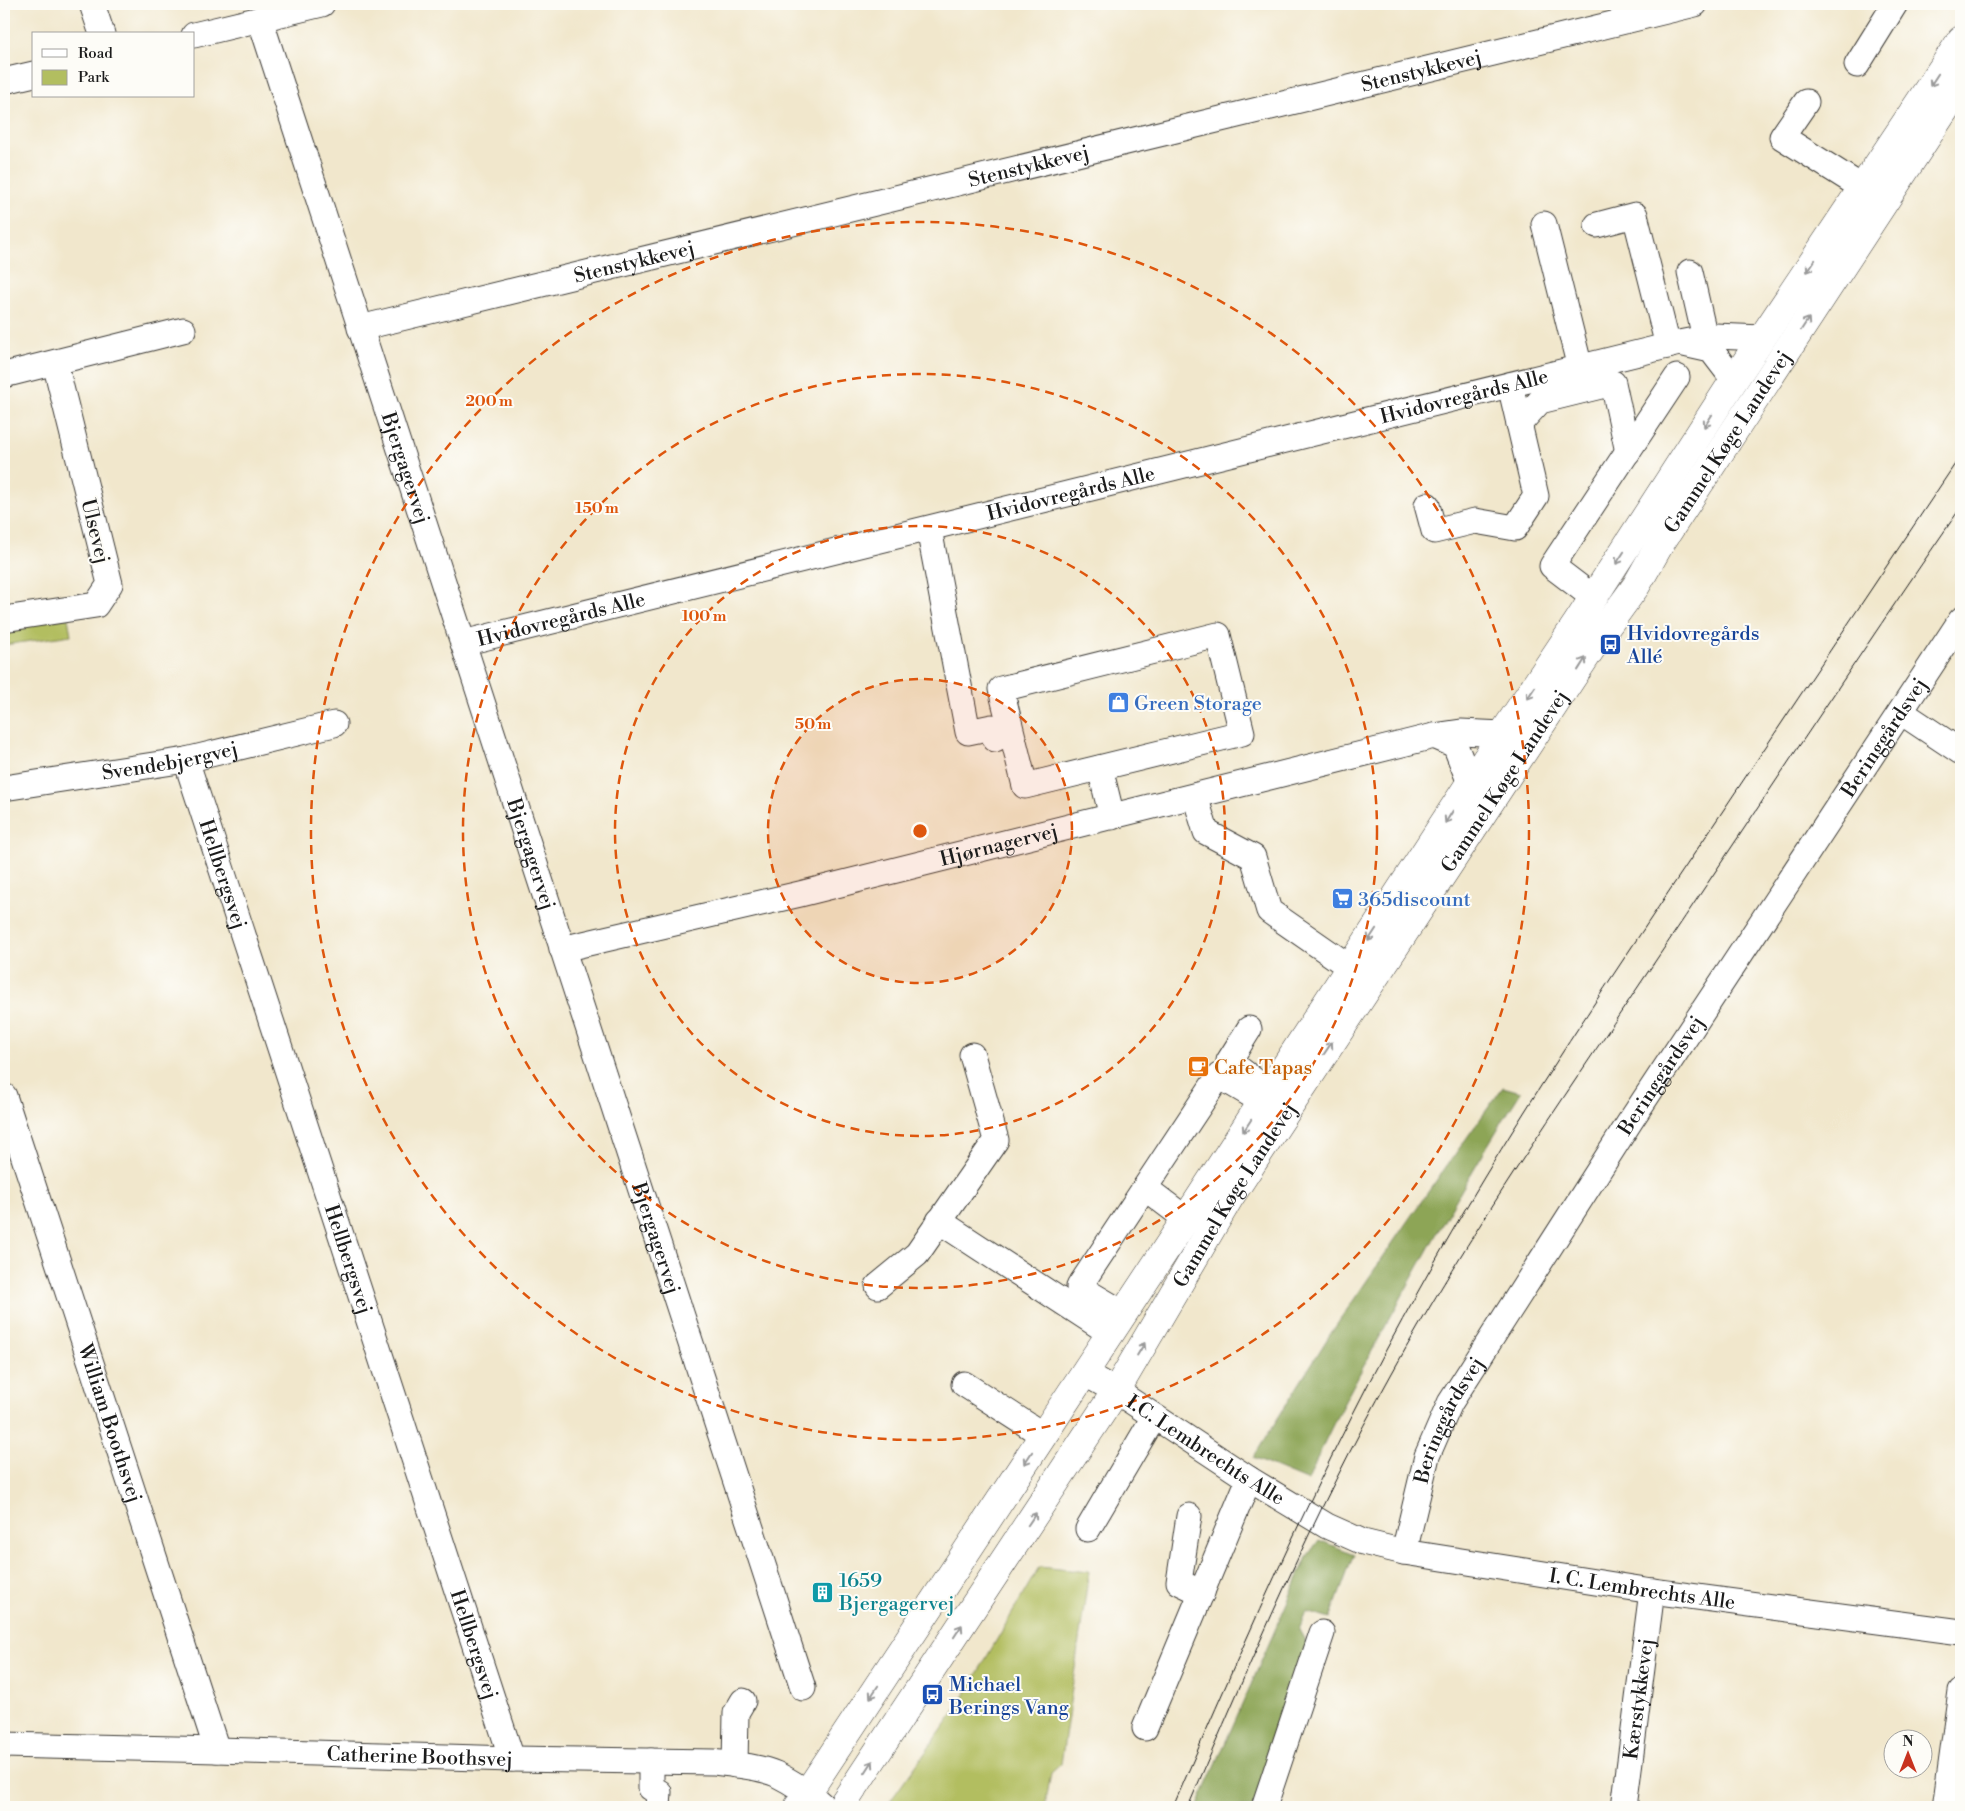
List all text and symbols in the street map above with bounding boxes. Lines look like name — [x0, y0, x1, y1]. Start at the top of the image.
legend — [32, 32, 195, 98]
text: Road — [78, 44, 113, 63]
street label: Stenstykkevej — [1359, 45, 1484, 99]
text: Park — [78, 68, 110, 87]
one-way arrow — [1929, 73, 1939, 87]
street label: Stenstykkevej — [966, 141, 1092, 194]
street label: Stenstykkevej — [572, 236, 697, 290]
one-way arrow — [1806, 259, 1816, 273]
one-way arrow — [1800, 317, 1810, 331]
street label: Gammel Køge Landevej — [1659, 346, 1797, 539]
street label: Hvidovregårds Alle — [1378, 365, 1551, 430]
text: 200 m — [465, 392, 513, 411]
street label: Bjergagervej — [374, 408, 434, 527]
one-way arrow — [1703, 414, 1713, 428]
street label: Hvidovregårds Alle — [984, 462, 1158, 527]
street label: Ulsevej — [74, 496, 115, 566]
text: 150 m — [575, 499, 619, 518]
one-way arrow — [1615, 551, 1625, 565]
street label: Hvidovregårds Alle — [475, 587, 648, 653]
text: 100 m — [682, 607, 727, 626]
place label: Hvidovregårds Allé — [1626, 622, 1759, 670]
bus stop icon: Hvidovregårds Allé — [1599, 632, 1623, 656]
one-way arrow — [1577, 658, 1587, 672]
street label: Beringgårdsvej — [1836, 674, 1933, 803]
street label: Gammel Køge Landevej — [1436, 686, 1575, 878]
one-way arrow — [1526, 686, 1536, 700]
shop icon: Green Storage — [1106, 691, 1130, 715]
place label: Green Storage — [1134, 692, 1262, 717]
text: 50 m — [795, 715, 831, 734]
street label: Svendebjergvej — [100, 737, 241, 787]
street label: Bjergagervej — [500, 795, 560, 913]
one-way arrow — [1444, 809, 1454, 823]
street label: Hellbergsvej — [192, 817, 251, 933]
street label: Hjørnagervej — [937, 819, 1061, 873]
centre of rings — [911, 822, 929, 840]
supermarket icon: 365discount — [1330, 887, 1354, 911]
place label: 365discount — [1358, 888, 1471, 913]
one-way arrow — [1367, 927, 1377, 941]
street label: Beringgårdsvej — [1613, 1012, 1710, 1141]
one-way arrow — [1323, 1041, 1333, 1055]
cafe icon: Cafe Tapas — [1186, 1055, 1210, 1079]
place label: Cafe Tapas — [1214, 1056, 1312, 1081]
street label: Gammel Køge Landevej — [1169, 1098, 1303, 1292]
one-way arrow — [1242, 1118, 1252, 1132]
street label: Bjergagervej — [625, 1179, 685, 1297]
street label: Hellbergsvej — [318, 1202, 377, 1318]
street label: William Boothsvej — [71, 1340, 147, 1506]
one-way arrow — [1136, 1343, 1146, 1357]
street label: Beringgårdsvej — [1410, 1353, 1490, 1487]
street label: I.C. Lembrechts Alle — [1121, 1390, 1289, 1511]
one-way arrow — [1023, 1450, 1033, 1464]
one-way arrow — [1027, 1512, 1037, 1526]
street label: I. C. Lembrechts Alle — [1547, 1564, 1737, 1616]
place label: 1659 Bjergagervej — [838, 1569, 955, 1617]
building icon: 1659 Bjergagervej — [811, 1580, 835, 1604]
street label: Hellbergsvej — [444, 1587, 503, 1703]
one-way arrow — [953, 1625, 963, 1639]
street label: Kærstykkevej — [1619, 1637, 1660, 1761]
place label: Michael Berings Vang — [948, 1673, 1070, 1721]
bus stop icon: Michael Berings Vang — [921, 1683, 945, 1707]
one-way arrow — [869, 1684, 879, 1698]
north arrow — [1882, 1728, 1932, 1778]
text: N — [1902, 1733, 1914, 1751]
street label: Catherine Boothsvej — [326, 1742, 513, 1773]
one-way arrow — [864, 1760, 874, 1774]

